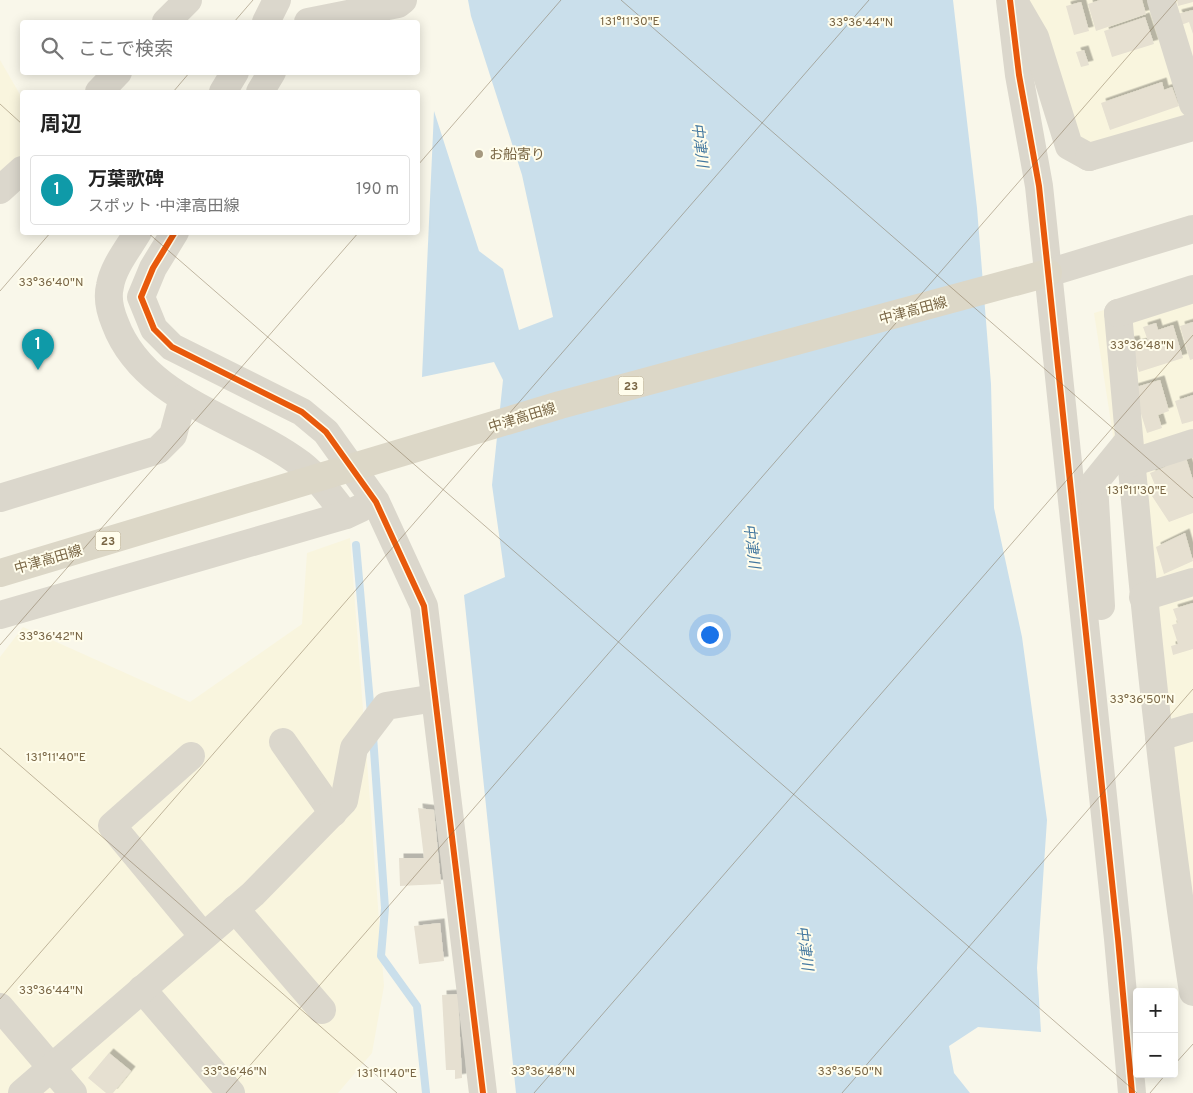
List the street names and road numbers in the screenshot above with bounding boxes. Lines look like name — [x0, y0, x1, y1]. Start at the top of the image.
street label: 中津高田線 — [877, 294, 949, 329]
road number: 23 — [618, 376, 644, 396]
street label: 中津高田線 — [486, 400, 558, 437]
road number: 23 — [96, 532, 120, 550]
street label: 中津高田線 — [12, 543, 84, 578]

